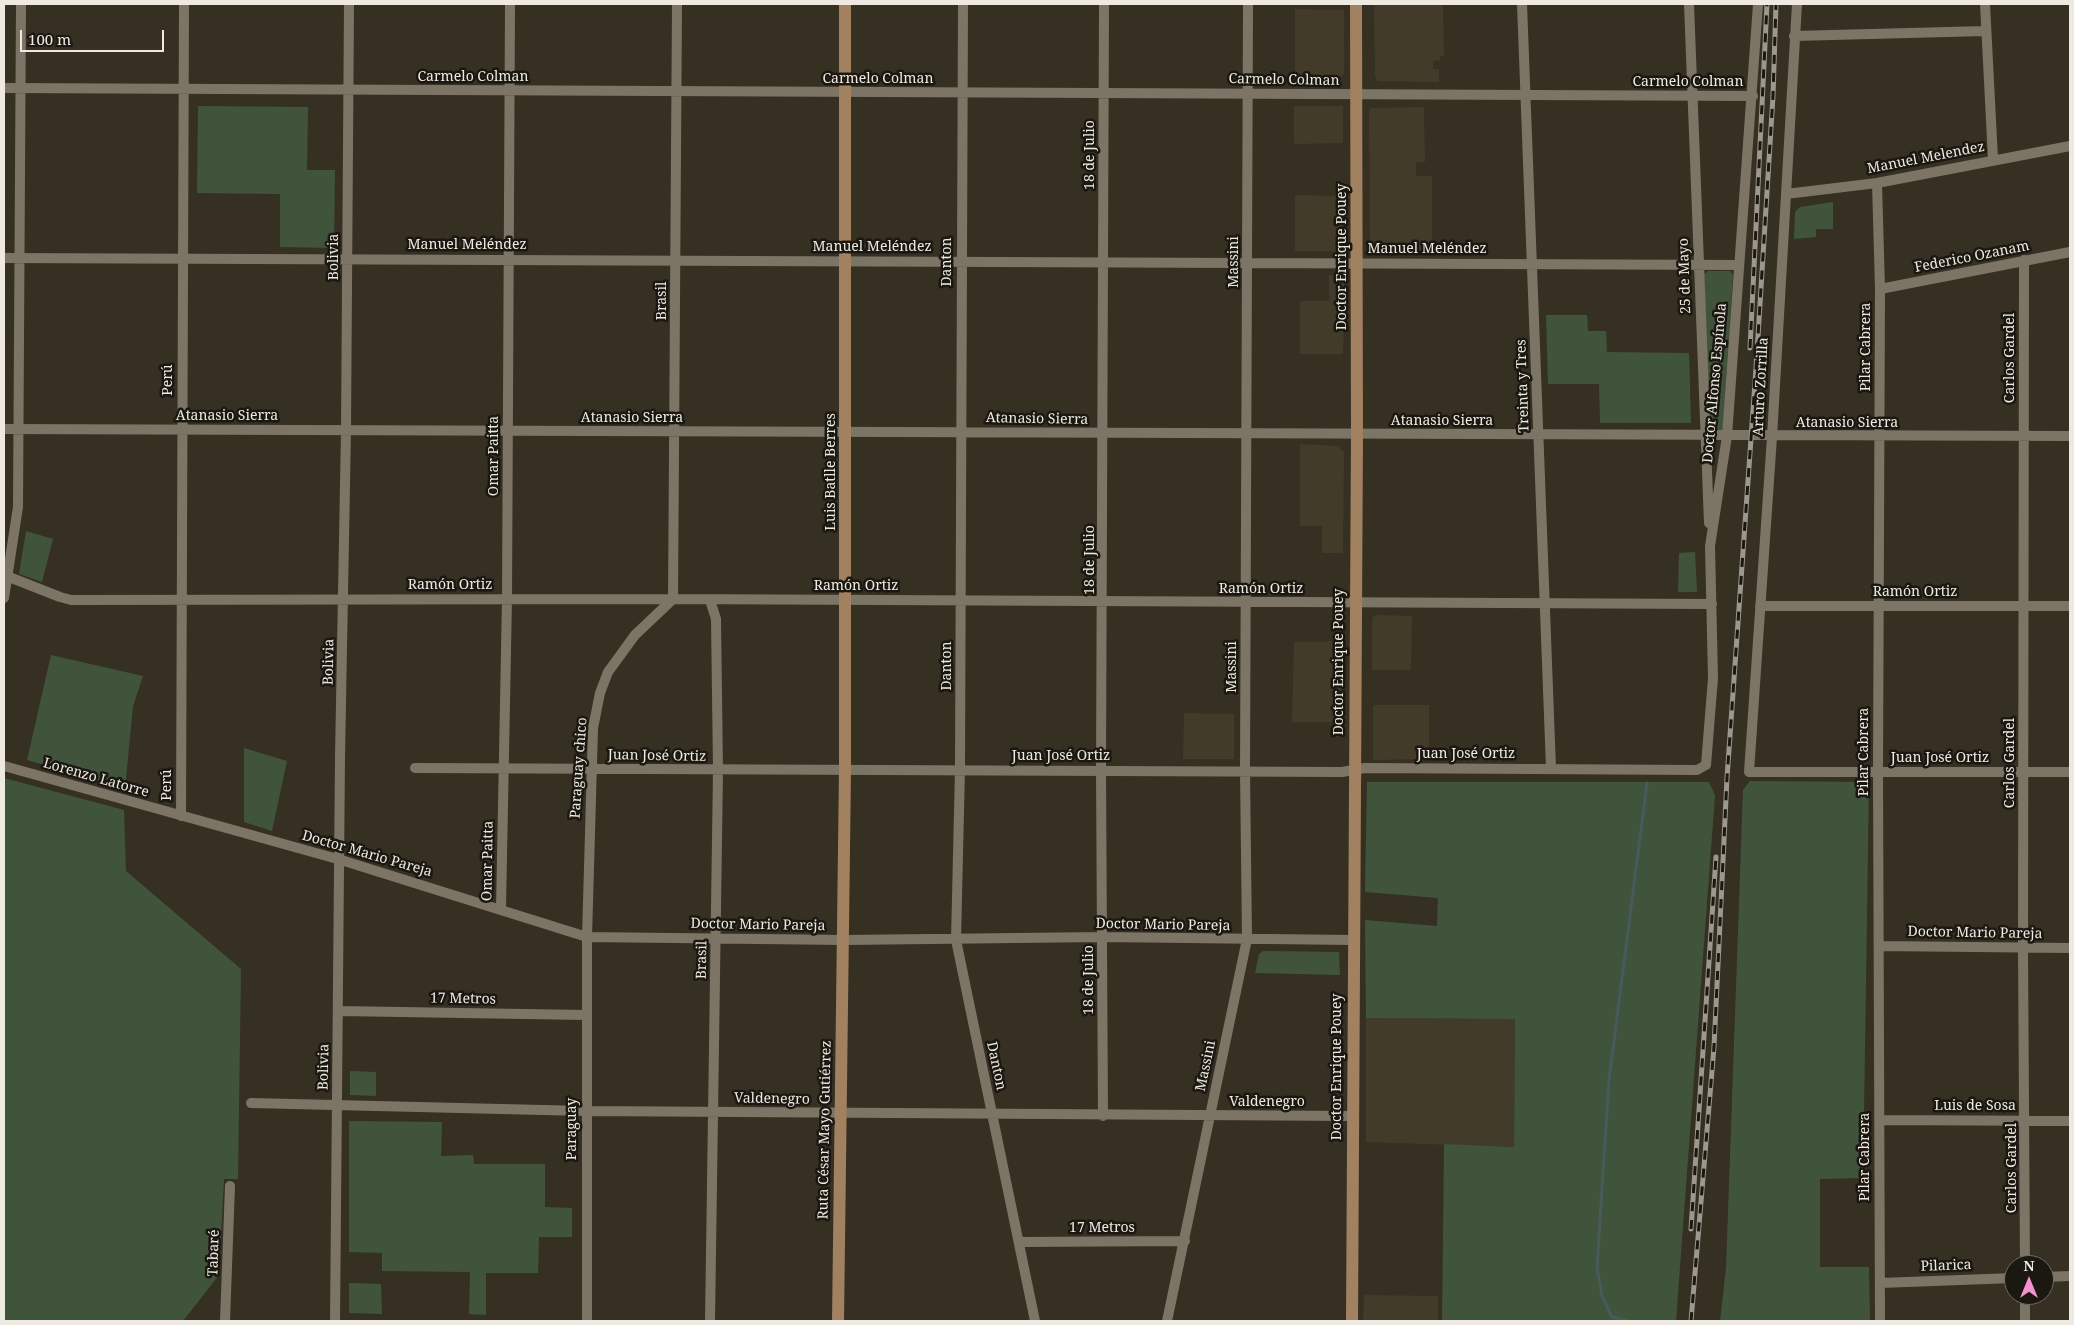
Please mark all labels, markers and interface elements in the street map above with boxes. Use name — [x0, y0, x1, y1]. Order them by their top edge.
scale bar — [22, 20, 166, 52]
text: 100 m — [28, 29, 71, 49]
street label: Carmelo Colman — [417, 69, 529, 85]
street label: Carmelo Colman — [822, 71, 934, 87]
street label: Carmelo Colman — [1228, 71, 1340, 89]
street label: Carmelo Colman — [1632, 74, 1744, 90]
street label: 18 de Julio — [1082, 120, 1098, 190]
street label: Manuel Melendez — [1866, 138, 1986, 178]
street label: Doctor Enrique Pouey — [1334, 184, 1350, 330]
street label: Bolivia — [326, 234, 342, 280]
street label: Massini — [1226, 236, 1242, 288]
street label: Manuel Meléndez — [407, 237, 527, 253]
street label: Danton — [939, 237, 955, 287]
street label: 25 de Mayo — [1675, 238, 1695, 314]
street label: Federico Ozanam — [1913, 238, 2031, 276]
street label: Manuel Meléndez — [812, 239, 932, 255]
street label: Manuel Meléndez — [1367, 241, 1487, 257]
street label: Brasil — [654, 282, 670, 320]
street label: Doctor Alfonso Espínola — [1700, 302, 1730, 464]
street label: Pilar Cabrera — [1858, 303, 1874, 391]
street label: Carlos Gardel — [2002, 313, 2018, 403]
street label: Arturo Zorrilla — [1750, 337, 1772, 437]
street label: Treinta y Tres — [1513, 339, 1533, 433]
street label: Perú — [160, 364, 176, 396]
street label: Atanasio Sierra — [176, 408, 278, 424]
street label: Atanasio Sierra — [581, 410, 683, 426]
street label: Atanasio Sierra — [986, 410, 1088, 428]
street label: Luis Batlle Berres — [823, 413, 839, 531]
street label: Atanasio Sierra — [1391, 413, 1493, 429]
street label: Atanasio Sierra — [1796, 415, 1898, 431]
street label: Omar Paitta — [486, 416, 502, 496]
street label: 18 de Julio — [1082, 525, 1098, 595]
street label: Ramón Ortiz — [408, 577, 492, 593]
street label: Ramón Ortiz — [814, 578, 898, 594]
street label: Ramón Ortiz — [1219, 581, 1303, 597]
street label: Ramón Ortiz — [1873, 584, 1957, 600]
street label: Doctor Enrique Pouey — [1331, 589, 1347, 735]
street label: Bolivia — [320, 639, 338, 685]
street label: Danton — [939, 641, 955, 691]
street label: Massini — [1224, 641, 1240, 693]
street label: Pilar Cabrera — [1856, 708, 1872, 796]
street label: Paraguay chico — [567, 717, 591, 819]
street label: Carlos Gardel — [2002, 718, 2018, 808]
street label: Juan José Ortiz — [1417, 746, 1515, 762]
street label: Juan José Ortiz — [608, 747, 706, 765]
street label: Juan José Ortiz — [1012, 748, 1110, 764]
street label: Juan José Ortiz — [1891, 750, 1989, 766]
street label: Lorenzo Latorre — [41, 755, 151, 801]
street label: Perú — [159, 769, 175, 801]
street label: Omar Paitta — [479, 821, 497, 901]
street label: Doctor Mario Pareja — [300, 827, 434, 881]
street label: Doctor Mario Pareja — [691, 915, 825, 935]
street label: Doctor Mario Pareja — [1096, 915, 1230, 935]
street label: Doctor Mario Pareja — [1908, 923, 2042, 943]
street label: Brasil — [693, 941, 711, 979]
street label: 18 de Julio — [1081, 945, 1097, 1015]
street label: 17 Metros — [430, 990, 496, 1008]
street label: Doctor Enrique Pouey — [1329, 994, 1345, 1140]
street label: Massini — [1192, 1039, 1220, 1093]
street label: Ruta César Mayo Gutiérrez — [815, 1040, 835, 1220]
street label: Danton — [983, 1040, 1009, 1092]
street label: Bolivia — [315, 1044, 333, 1090]
street label: Valdenegro — [734, 1090, 810, 1108]
street label: Valdenegro — [1229, 1094, 1305, 1110]
street label: Paraguay — [564, 1098, 580, 1160]
street label: Luis de Sosa — [1934, 1098, 2016, 1114]
street label: Pilar Cabrera — [1857, 1113, 1873, 1201]
street label: Carlos Gardel — [2004, 1123, 2020, 1213]
street label: 17 Metros — [1069, 1220, 1135, 1236]
street label: Tabaré — [205, 1229, 223, 1277]
north arrow — [2004, 1255, 2054, 1305]
text: N — [2023, 1256, 2035, 1275]
street label: Pilarica — [1920, 1257, 1972, 1275]

